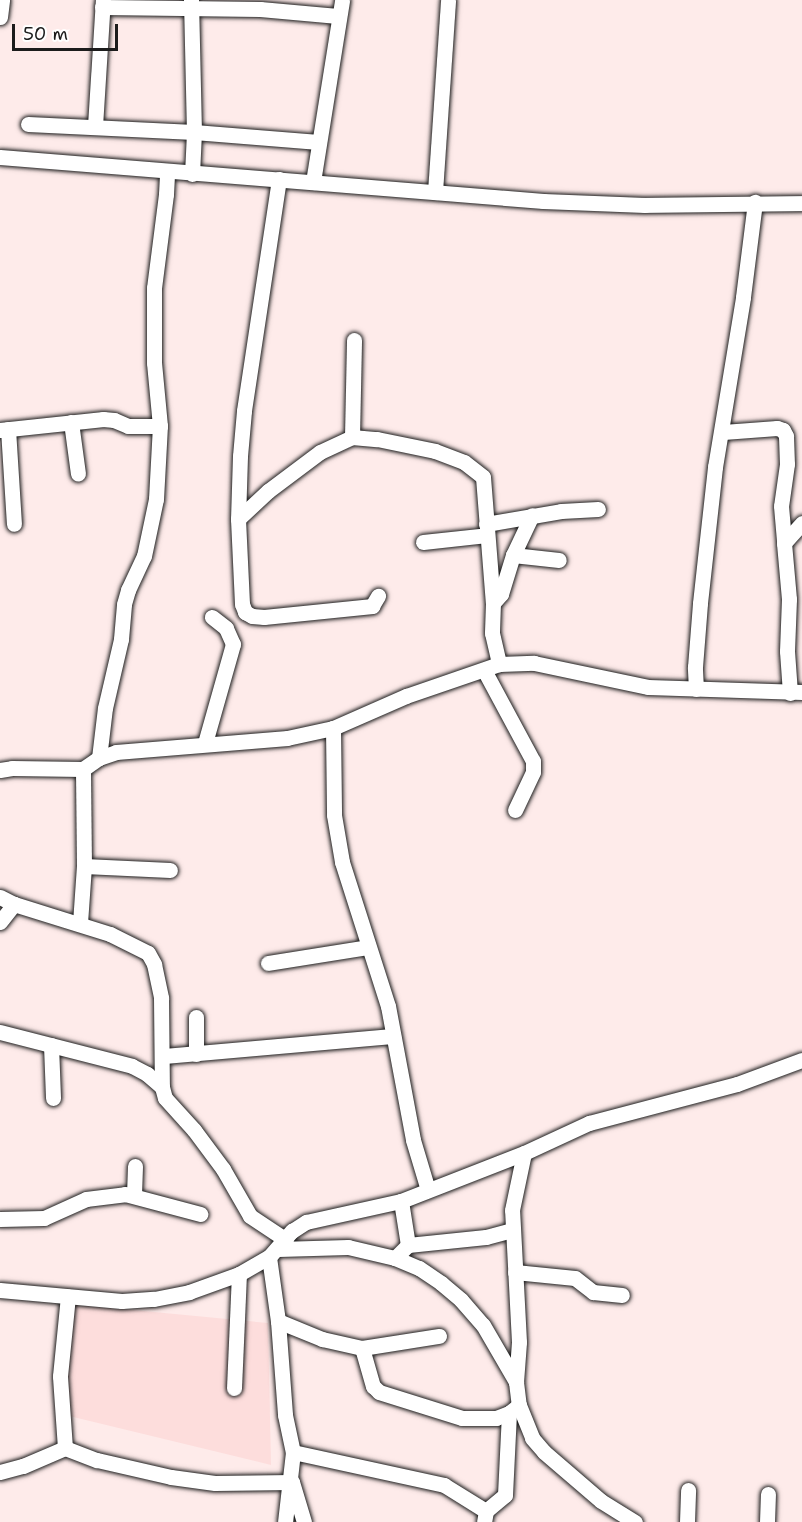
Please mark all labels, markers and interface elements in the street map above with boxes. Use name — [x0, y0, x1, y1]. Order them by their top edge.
scale bar — [15, 12, 122, 50]
text: 50 m — [23, 22, 68, 46]

